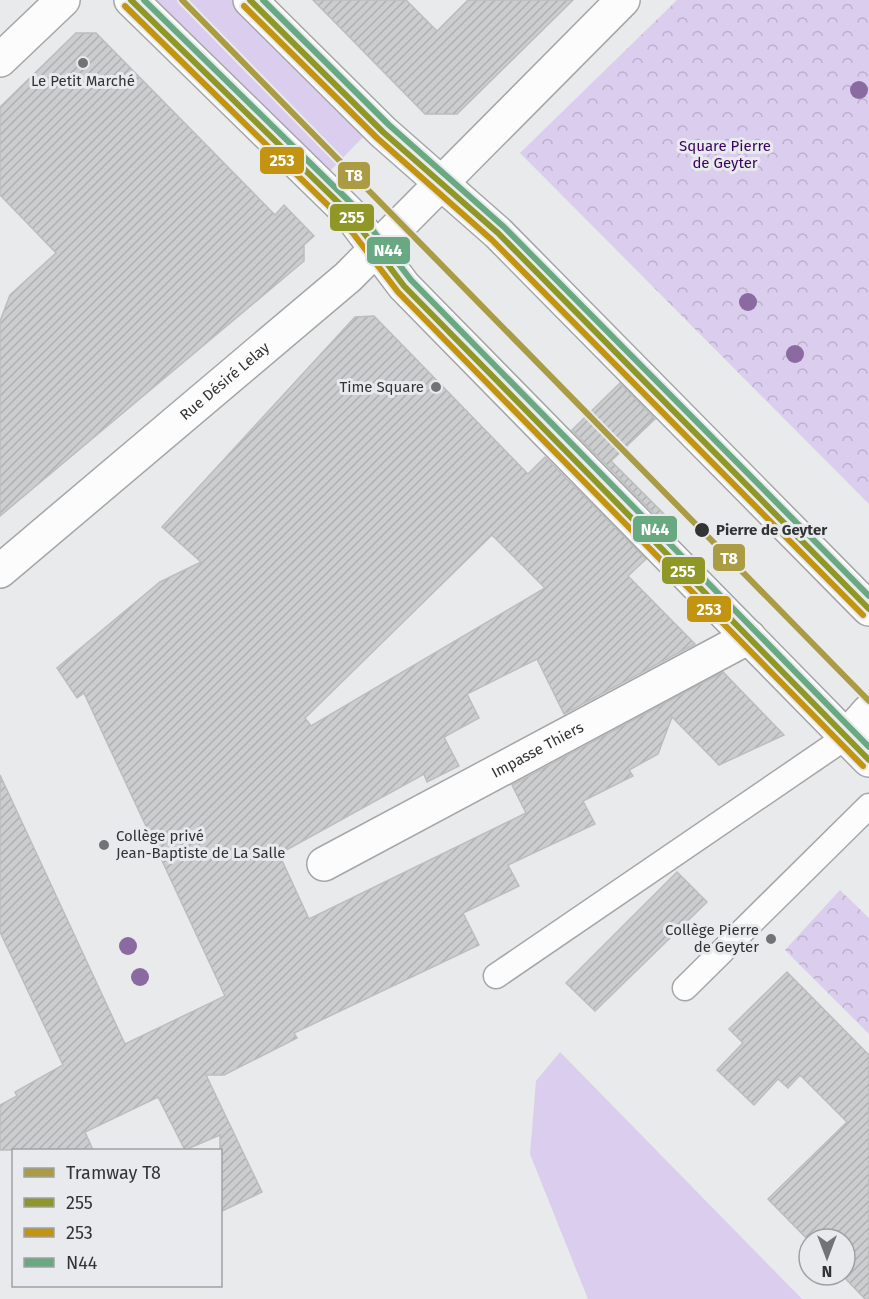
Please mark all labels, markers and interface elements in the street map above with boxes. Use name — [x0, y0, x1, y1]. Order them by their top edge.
marker: Le Petit Marché — [76, 56, 90, 70]
place label: Le Petit Marché — [31, 72, 135, 90]
park label: Square Pierre de Geyter — [679, 137, 771, 172]
line badge: 253 — [259, 146, 305, 175]
text: 253 — [269, 151, 295, 170]
line badge: T8 — [337, 161, 371, 190]
text: T8 — [345, 166, 363, 185]
line badge: 255 — [329, 203, 375, 232]
text: 255 — [339, 208, 365, 227]
line badge: N44 — [366, 236, 411, 265]
text: N44 — [374, 241, 402, 260]
street label: Rue Désiré Lelay — [176, 338, 273, 424]
place label: Time Square — [339, 378, 424, 396]
marker: Time Square — [429, 380, 443, 394]
line badge: N44 — [632, 515, 678, 543]
text: N44 — [641, 520, 669, 539]
marker: Pierre de Geyter — [693, 521, 711, 539]
place label: Pierre de Geyter — [716, 521, 828, 539]
line badge: T8 — [712, 543, 746, 572]
text: T8 — [720, 549, 738, 568]
line badge: 255 — [661, 556, 706, 585]
text: 255 — [670, 562, 696, 581]
line badge: 253 — [686, 595, 732, 623]
text: 253 — [696, 600, 722, 619]
street label: Impasse Thiers — [488, 718, 587, 782]
place label: Collège privé Jean-Baptiste de La Salle — [116, 827, 285, 862]
marker: Collège privé Jean-Baptiste de La Salle — [97, 838, 111, 852]
place label: Collège Pierre de Geyter — [665, 921, 759, 956]
marker: Collège Pierre de Geyter — [764, 932, 778, 946]
legend — [12, 1149, 222, 1287]
text: Tramway T8 — [66, 1162, 161, 1184]
text: 255 — [66, 1192, 93, 1214]
text: 253 — [66, 1222, 93, 1244]
north arrow — [797, 1227, 857, 1287]
text: N44 — [66, 1252, 98, 1274]
text: N — [822, 1262, 832, 1281]

